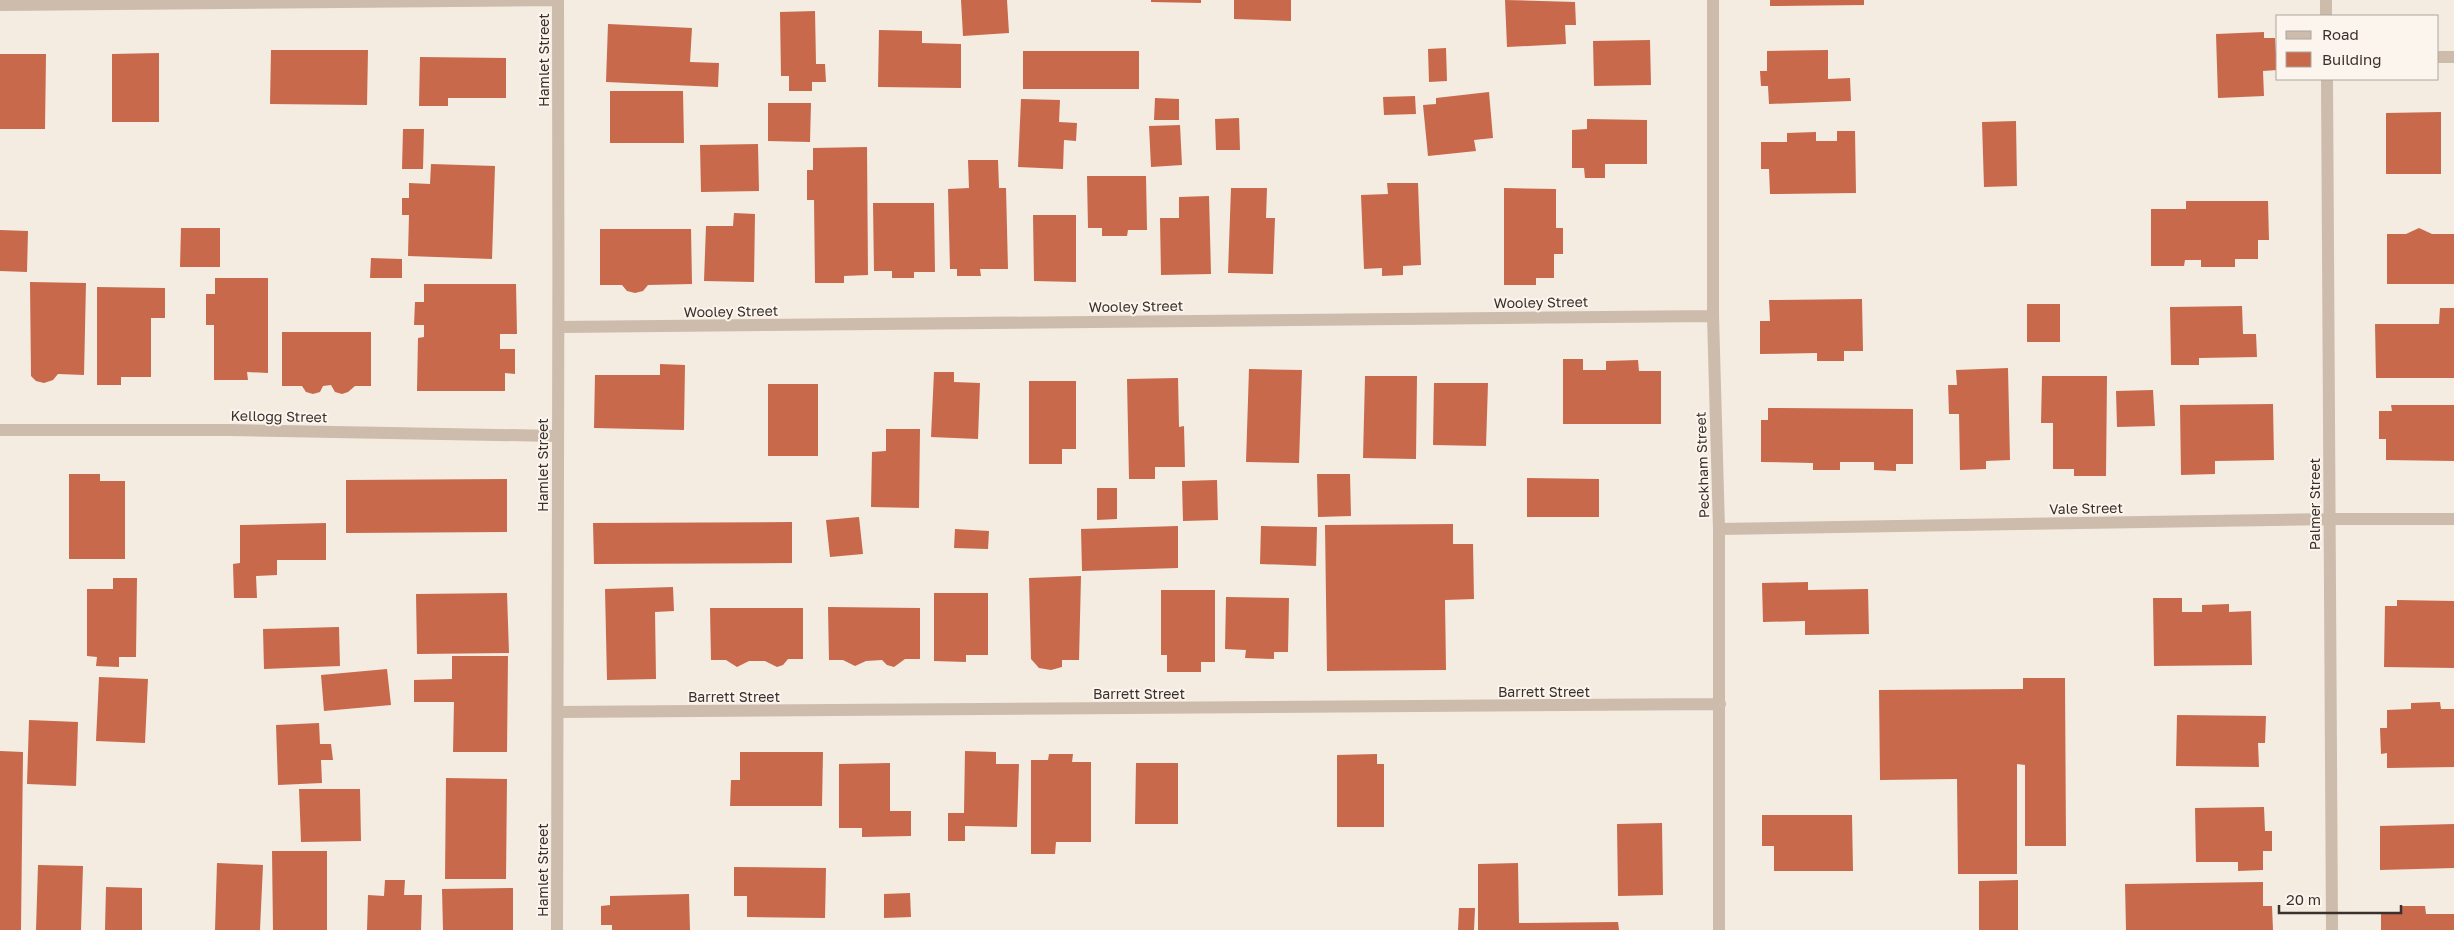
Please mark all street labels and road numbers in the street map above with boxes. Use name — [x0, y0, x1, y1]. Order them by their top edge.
street label: Hamlet Street — [535, 13, 552, 107]
street label: Wooley Street — [1494, 293, 1588, 311]
street label: Wooley Street — [1089, 297, 1183, 315]
street label: Wooley Street — [684, 302, 778, 320]
street label: Kellogg Street — [230, 407, 328, 425]
street label: Peckham Street — [1692, 411, 1712, 519]
street label: Hamlet Street — [534, 418, 551, 512]
street label: Palmer Street — [2306, 458, 2323, 550]
street label: Vale Street — [2049, 499, 2123, 517]
street label: Barrett Street — [1498, 683, 1590, 700]
street label: Barrett Street — [1093, 685, 1185, 702]
street label: Barrett Street — [688, 688, 780, 705]
street label: Hamlet Street — [534, 823, 551, 917]

